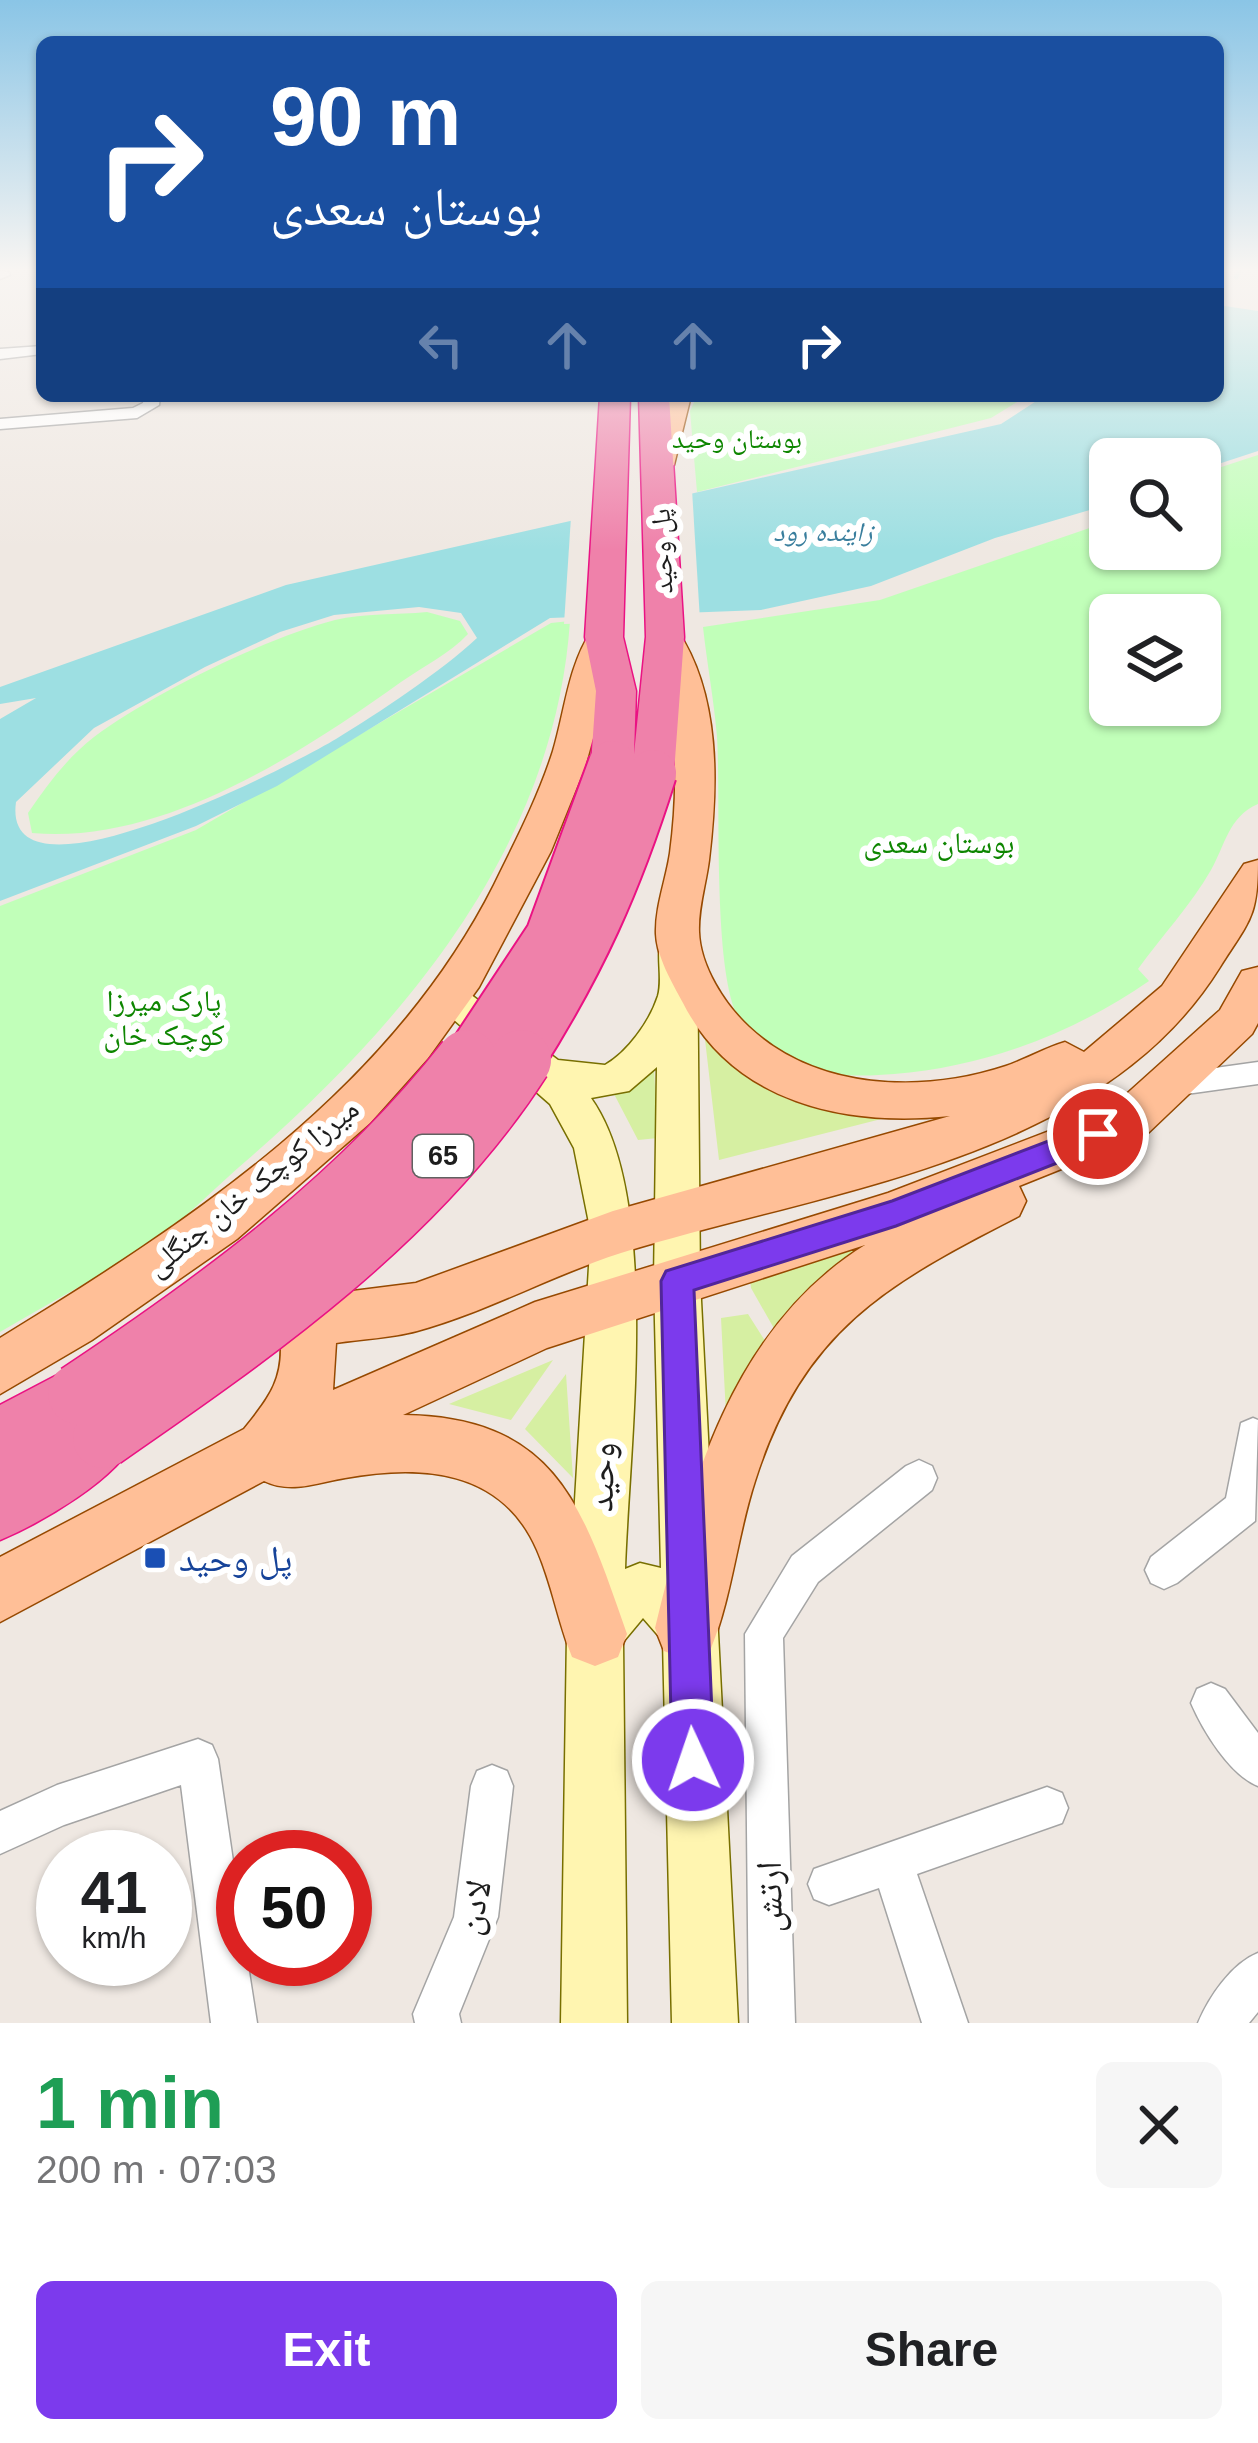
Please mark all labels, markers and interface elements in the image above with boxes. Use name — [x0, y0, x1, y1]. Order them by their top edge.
text: 90 m — [270, 69, 461, 163]
icon: right — [72, 84, 228, 240]
text: بوستان سعدی — [270, 176, 542, 236]
icon: left — [408, 312, 474, 378]
icon: ahead — [534, 312, 600, 378]
icon: ahead — [660, 312, 726, 378]
icon: right — [786, 312, 852, 378]
park label: بوستان وحید — [672, 424, 802, 455]
map controls — [1089, 438, 1221, 726]
button: search — [1089, 438, 1221, 570]
street label: پل وحید — [646, 508, 680, 594]
water label: زاینده رود — [773, 517, 876, 547]
button: layers — [1089, 594, 1221, 726]
park label: بوستان سعدی — [863, 826, 1015, 861]
park label: پارک میرزا کوچک خان — [103, 984, 225, 1053]
pin — [1047, 1083, 1149, 1185]
street label: میرزا کوچک خان جنگلی — [139, 1091, 366, 1284]
icon: arrive — [1065, 1101, 1131, 1167]
road number: 65 — [413, 1135, 473, 1177]
street label: وحید — [579, 1441, 623, 1513]
place label: پل وحید — [179, 1538, 292, 1580]
marker: پل وحید — [142, 1545, 168, 1571]
position arrow — [630, 1697, 756, 1823]
speed limit sign: 50 — [216, 1830, 372, 1986]
text: 41 — [81, 1859, 147, 1926]
street label: ارتش — [748, 1861, 791, 1933]
street label: لادن — [447, 1876, 500, 1938]
text: km/h — [81, 1921, 147, 1954]
button: close — [1096, 2062, 1222, 2188]
text: 1 min — [36, 2063, 224, 2143]
text: 200 m · 07:03 — [36, 2148, 277, 2191]
button: Exit — [36, 2281, 617, 2419]
button: Share — [641, 2281, 1222, 2419]

